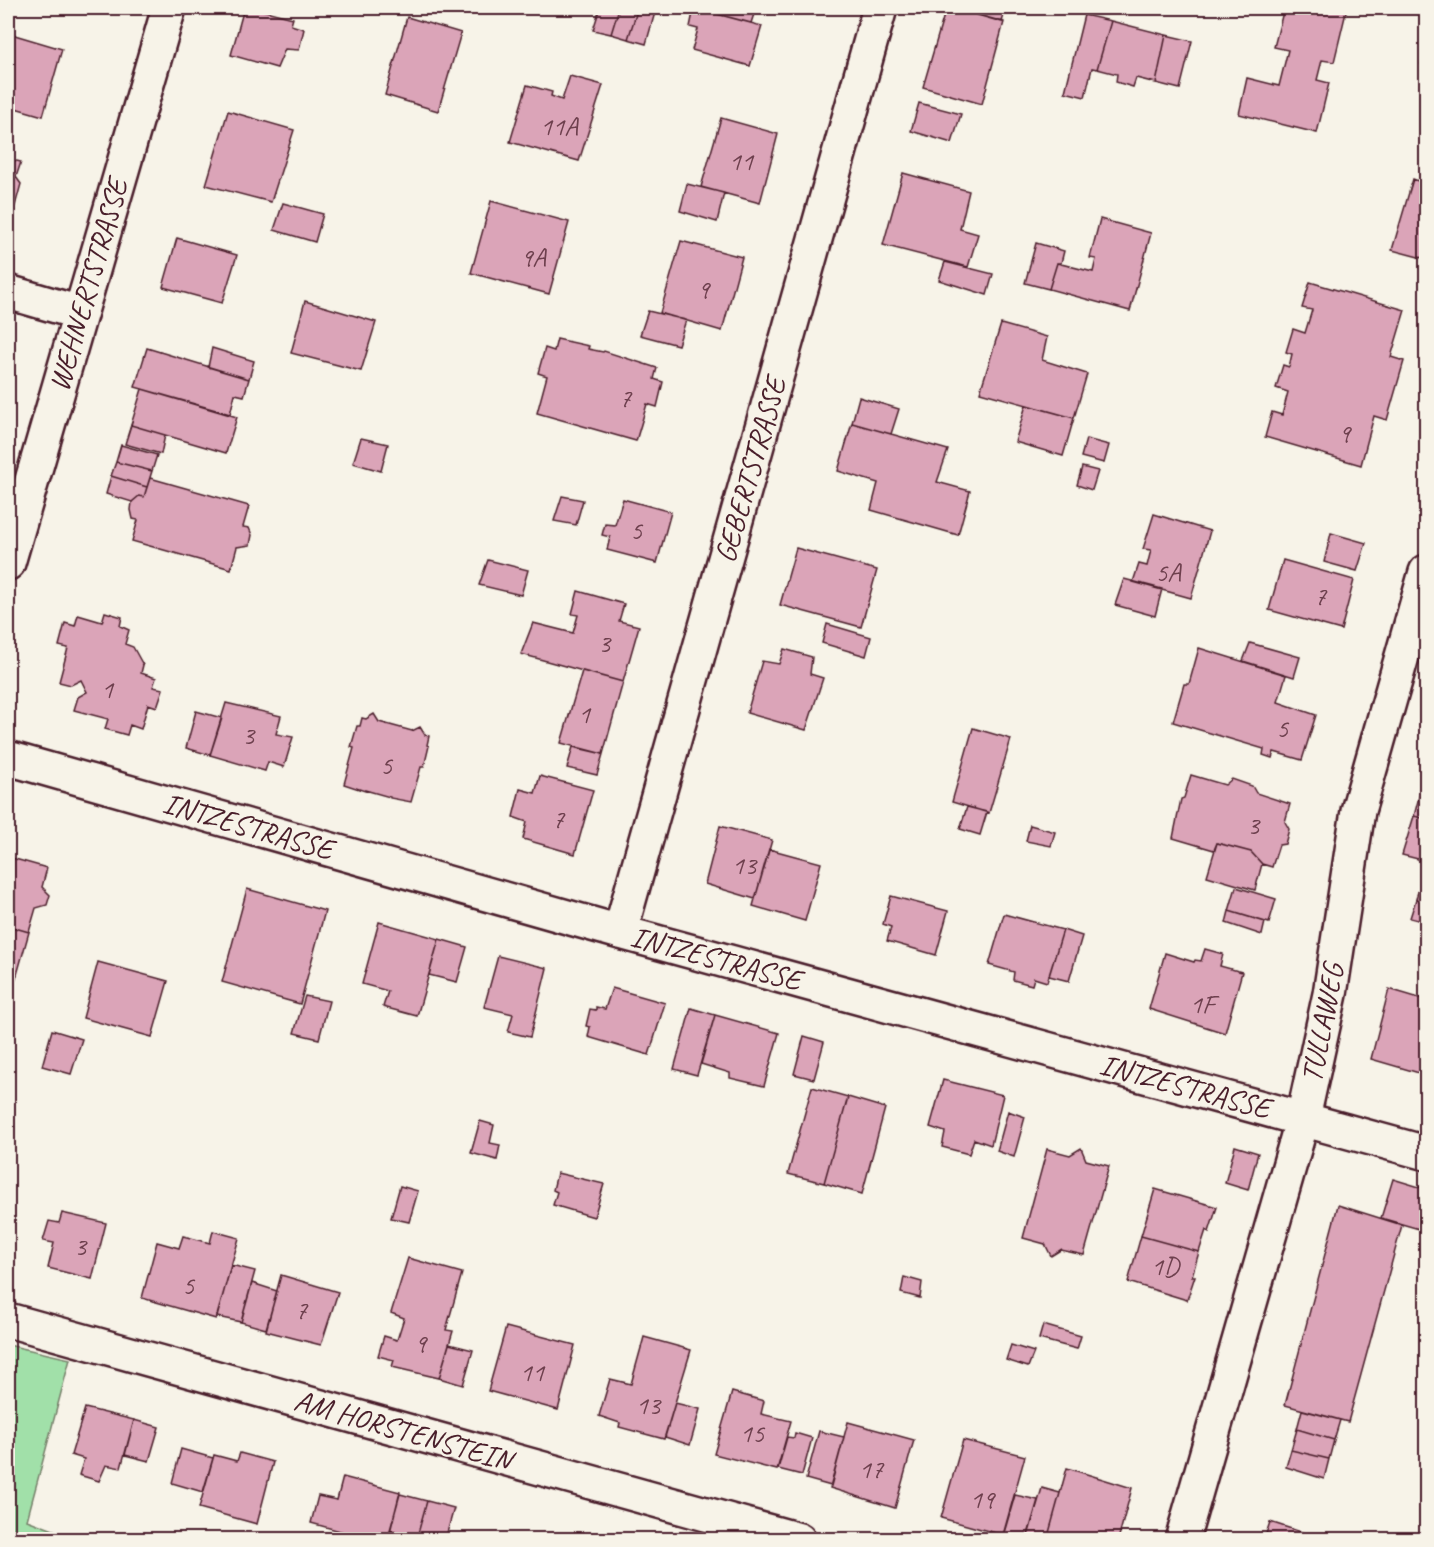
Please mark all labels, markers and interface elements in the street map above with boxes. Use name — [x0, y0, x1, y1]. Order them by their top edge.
house number: 11A — [540, 109, 579, 143]
house number: 11 — [729, 144, 755, 178]
street label: WEHNERTSTRASSE — [40, 171, 138, 395]
house number: 9A — [520, 240, 547, 274]
house number: 9 — [697, 272, 711, 306]
street label: GEBERTSTRASSE — [705, 369, 796, 567]
house number: 7 — [619, 381, 633, 415]
house number: 9 — [1338, 416, 1352, 450]
house number: 5 — [630, 513, 644, 547]
house number: 5A — [1155, 555, 1182, 589]
house number: 7 — [1314, 579, 1328, 613]
house number: 3 — [598, 626, 612, 660]
house number: 1 — [101, 672, 115, 706]
house number: 1 — [578, 697, 592, 731]
house number: 5 — [1276, 711, 1290, 745]
house number: 3 — [242, 718, 256, 752]
house number: 5 — [380, 748, 394, 782]
street label: INTZESTRASSE — [159, 784, 341, 870]
house number: 7 — [552, 802, 566, 836]
house number: 3 — [1247, 808, 1261, 842]
house number: 13 — [732, 848, 758, 882]
street label: INTZESTRASSE — [627, 917, 809, 1000]
street label: TULLAWEG — [1292, 958, 1353, 1085]
house number: 1F — [1190, 987, 1220, 1021]
street label: INTZESTRASSE — [1096, 1045, 1278, 1128]
house number: 3 — [74, 1229, 88, 1263]
house number: 1D — [1151, 1249, 1181, 1283]
house number: 5 — [182, 1268, 196, 1302]
house number: 7 — [295, 1293, 309, 1327]
house number: 9 — [414, 1326, 428, 1360]
house number: 11 — [520, 1355, 546, 1389]
street label: AM HORSTENSTEIN — [290, 1381, 520, 1480]
house number: 13 — [636, 1388, 662, 1422]
house number: 15 — [740, 1416, 766, 1450]
house number: 17 — [859, 1452, 885, 1486]
house number: 19 — [970, 1482, 996, 1516]

